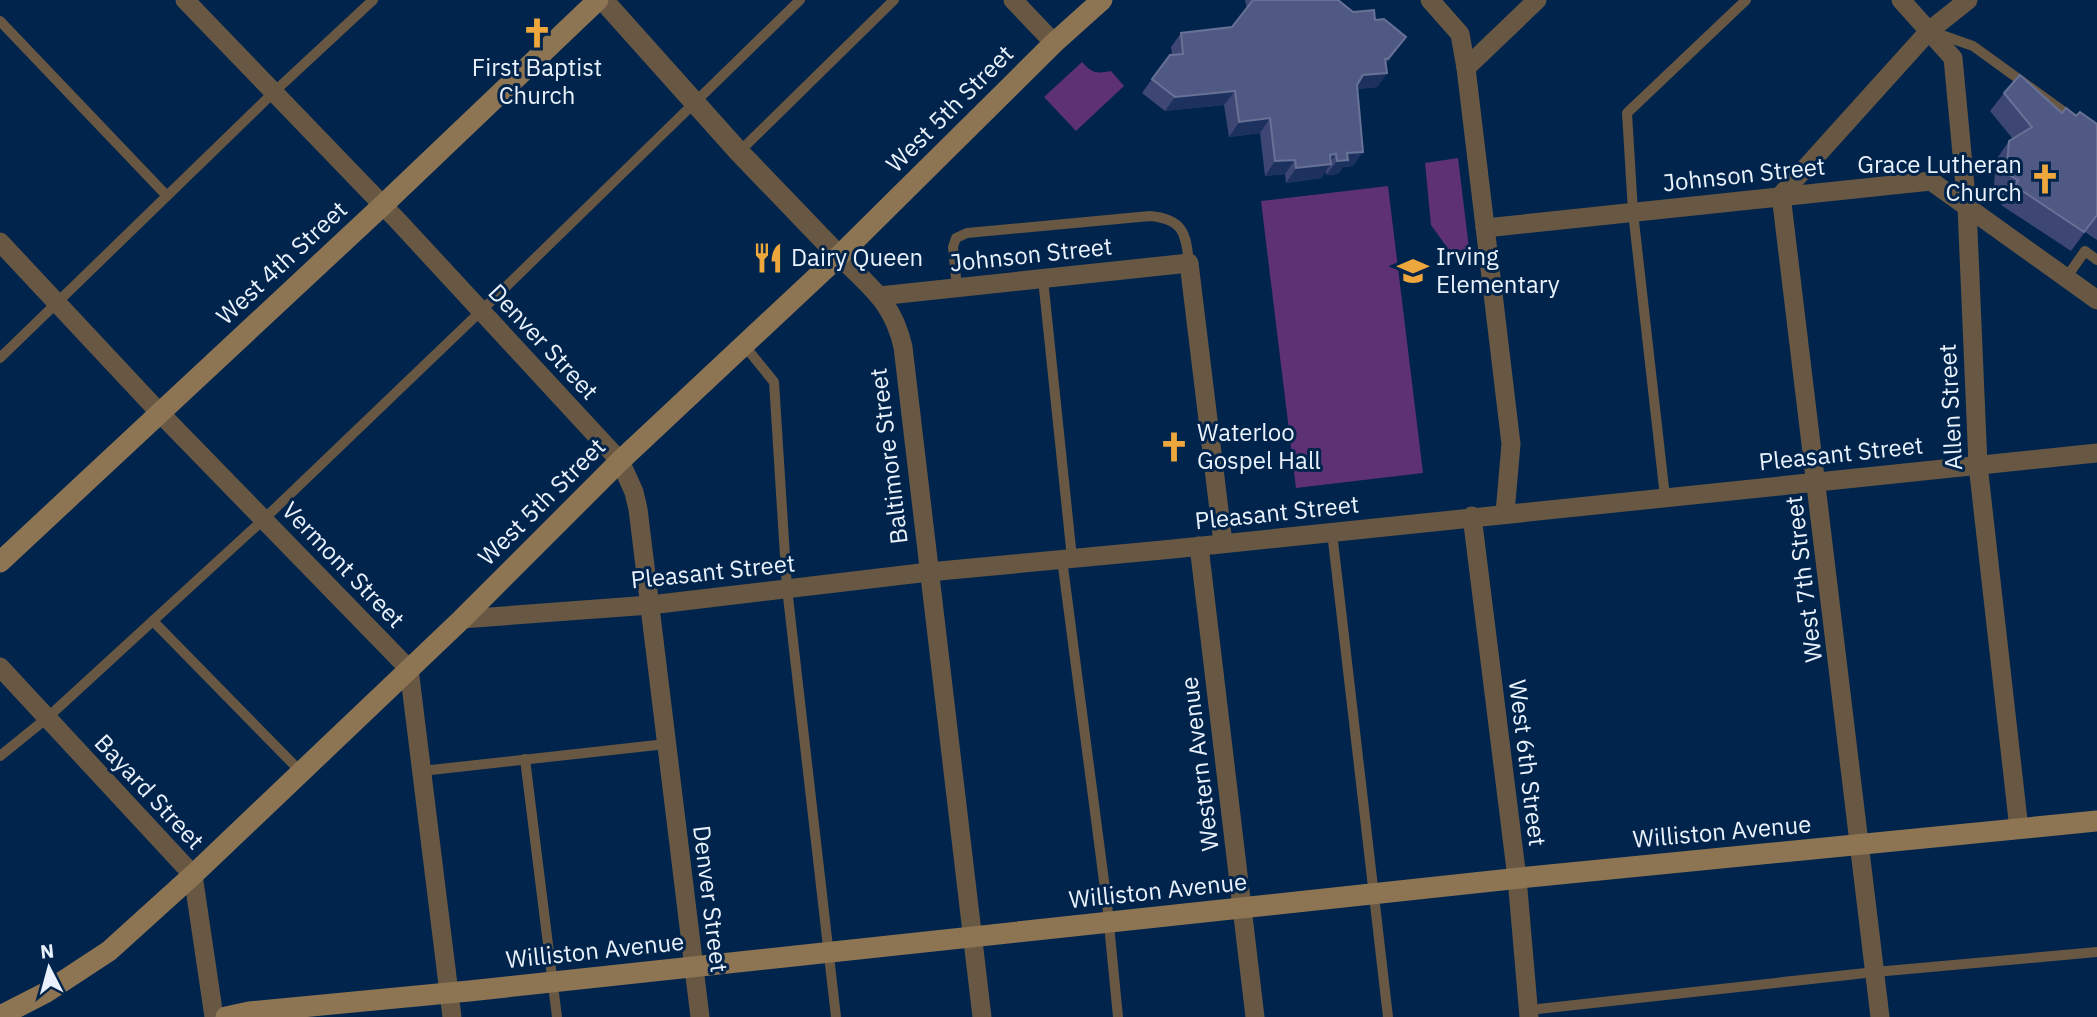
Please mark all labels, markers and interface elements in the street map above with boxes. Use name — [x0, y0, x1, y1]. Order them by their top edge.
church icon: First Baptist Church — [520, 16, 554, 50]
street label: West 5th Street — [879, 38, 1020, 179]
place label: First Baptist Church — [472, 51, 602, 111]
place label: Grace Lutheran Church — [1857, 148, 2022, 208]
street label: Johnson Street — [1661, 150, 1827, 198]
church icon: Grace Lutheran Church — [2028, 162, 2062, 196]
street label: West 4th Street — [209, 193, 354, 331]
street label: Johnson Street — [948, 230, 1114, 278]
place label: Irving Elementary — [1436, 240, 1560, 300]
restaurant icon: Dairy Queen — [751, 241, 785, 275]
place label: Dairy Queen — [791, 241, 923, 273]
school or university icon: Irving Elementary — [1396, 254, 1430, 288]
street label: Denver Street — [482, 276, 606, 406]
street label: Allen Street — [1931, 343, 1969, 471]
street label: Baltimore Street — [861, 366, 915, 546]
place label: Waterloo Gospel Hall — [1197, 416, 1321, 476]
street label: Pleasant Street — [1757, 428, 1925, 478]
church icon: Waterloo Gospel Hall — [1157, 430, 1191, 464]
street label: West 5th Street — [471, 431, 612, 572]
street label: Pleasant Street — [1193, 487, 1361, 537]
street label: Vermont Street — [275, 494, 412, 634]
street label: West 7th Street — [1777, 494, 1829, 664]
street label: Pleasant Street — [629, 546, 797, 596]
street label: Western Avenue — [1172, 675, 1226, 853]
street label: West 6th Street — [1502, 678, 1554, 848]
street label: Bayard Street — [88, 727, 212, 856]
street label: Williston Avenue — [1631, 807, 1812, 855]
street label: Denver Street — [686, 824, 736, 974]
street label: Williston Avenue — [1067, 865, 1249, 915]
street label: Williston Avenue — [504, 925, 686, 975]
north arrow — [14, 933, 84, 1003]
text: N — [39, 938, 55, 964]

